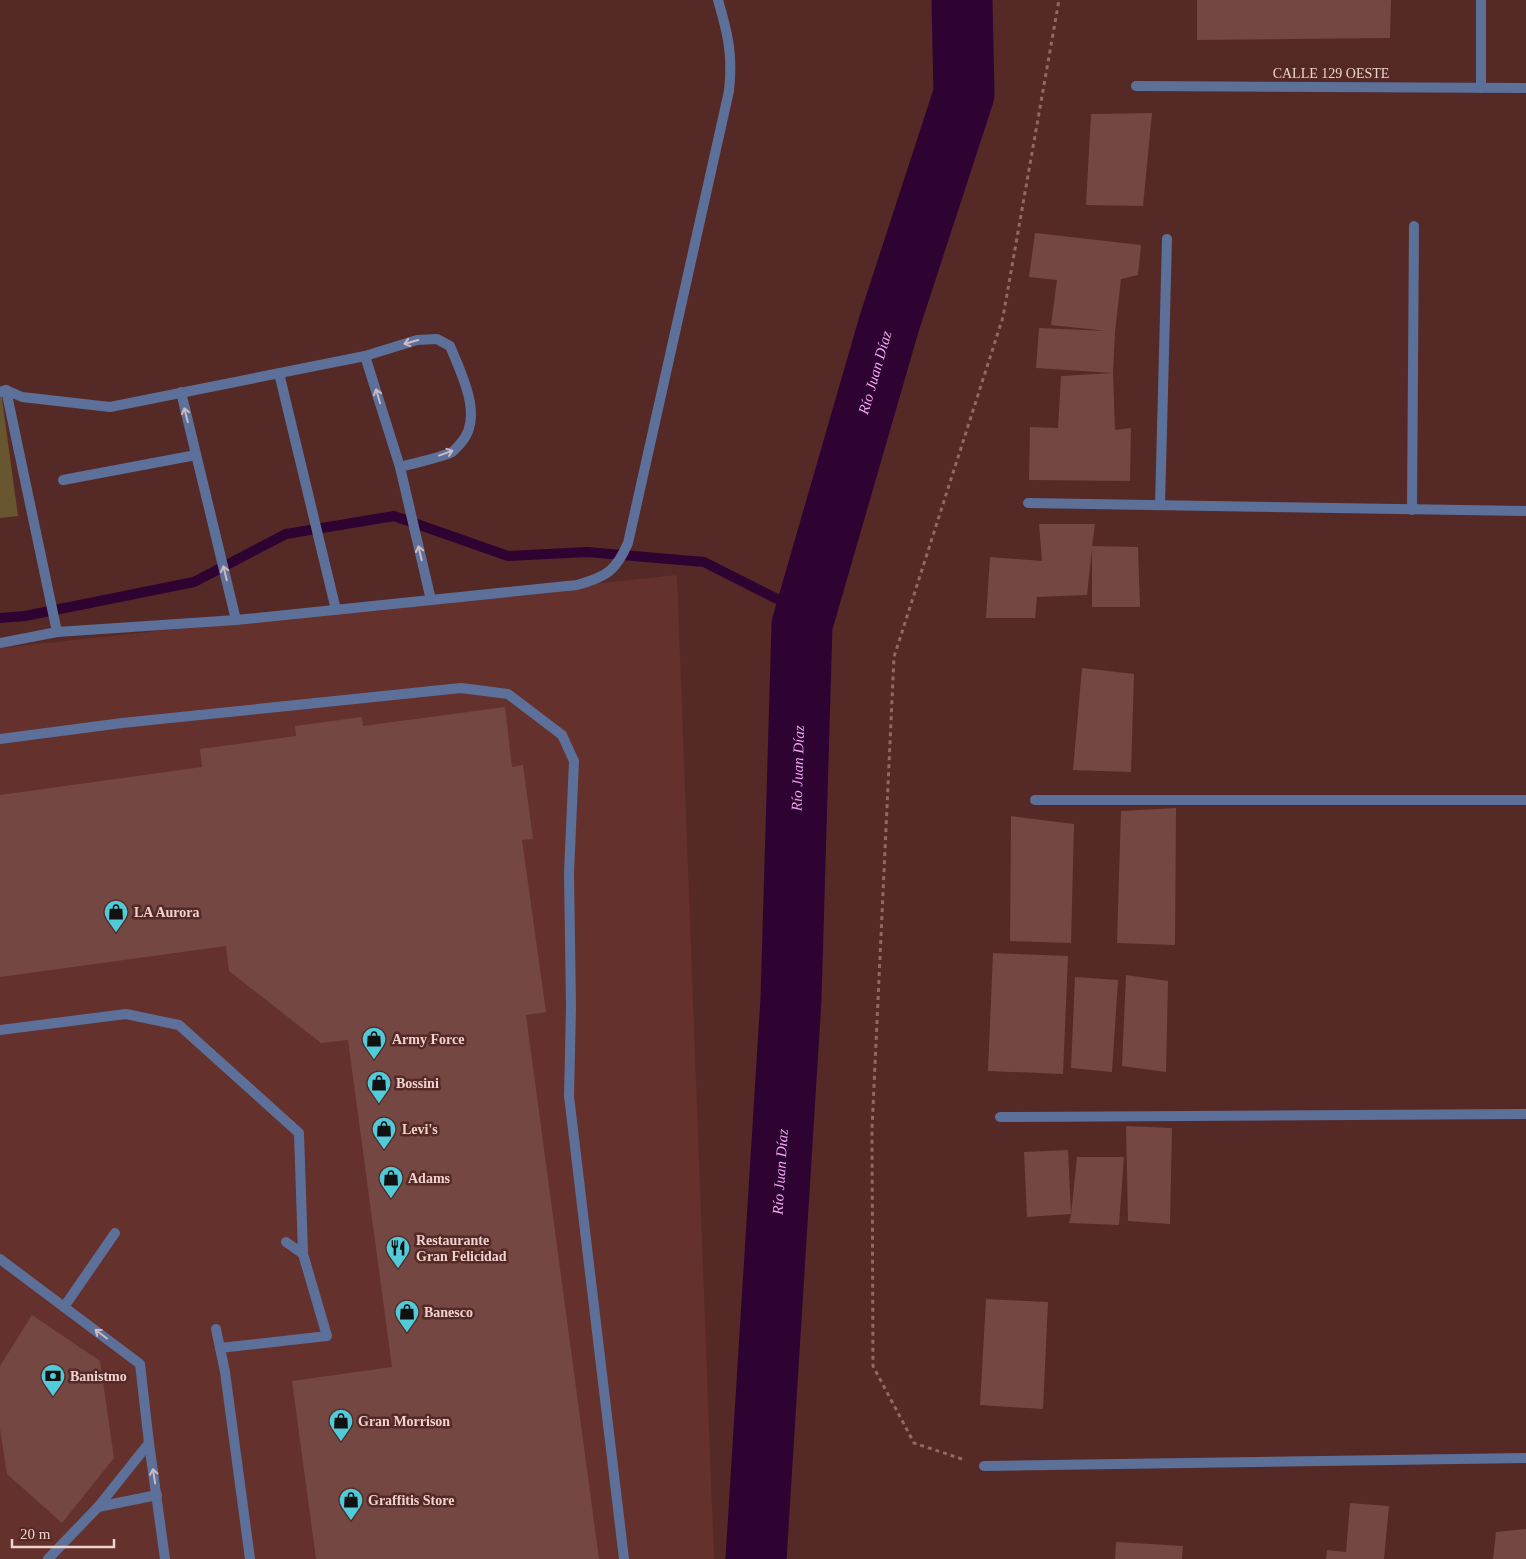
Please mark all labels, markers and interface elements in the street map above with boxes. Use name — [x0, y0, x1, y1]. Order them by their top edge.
street label: CALLE 129 OESTE — [1273, 66, 1389, 81]
water label: Río Juan Díaz — [855, 329, 895, 417]
one-way arrow — [403, 338, 419, 348]
one-way arrow — [372, 388, 382, 404]
one-way arrow — [181, 407, 190, 423]
one-way arrow — [438, 448, 453, 457]
one-way arrow — [415, 545, 424, 561]
one-way arrow — [220, 565, 229, 581]
water label: Río Juan Díaz — [789, 725, 807, 812]
shop icon: LA Aurora — [103, 899, 129, 933]
place label: LA Aurora — [134, 905, 199, 920]
shop icon: Army Force — [361, 1026, 387, 1060]
place label: Army Force — [392, 1032, 464, 1047]
shop icon: Bossini — [366, 1070, 392, 1104]
place label: Bossini — [396, 1076, 439, 1091]
shop icon: Levi's — [371, 1116, 397, 1150]
place label: Levi's — [402, 1122, 438, 1137]
water label: Río Juan Díaz — [769, 1128, 791, 1216]
shop icon: Adams — [378, 1165, 404, 1199]
place label: Adams — [408, 1171, 451, 1186]
place label: Restaurante Gran Felicidad — [416, 1233, 507, 1264]
restaurant icon: Restaurante Gran Felicidad — [385, 1235, 411, 1269]
shop icon: Banesco — [394, 1299, 420, 1333]
place label: Banesco — [424, 1305, 473, 1320]
one-way arrow — [94, 1329, 108, 1339]
bank icon: Banistmo — [40, 1363, 66, 1397]
place label: Banistmo — [70, 1369, 127, 1384]
shop icon: Gran Morrison — [328, 1408, 354, 1442]
place label: Gran Morrison — [358, 1414, 450, 1429]
one-way arrow — [149, 1468, 159, 1484]
shop icon: Graffitis Store — [338, 1487, 364, 1521]
place label: Graffitis Store — [368, 1493, 454, 1508]
scale bar — [12, 1516, 115, 1548]
text: 20 m — [20, 1526, 51, 1542]

